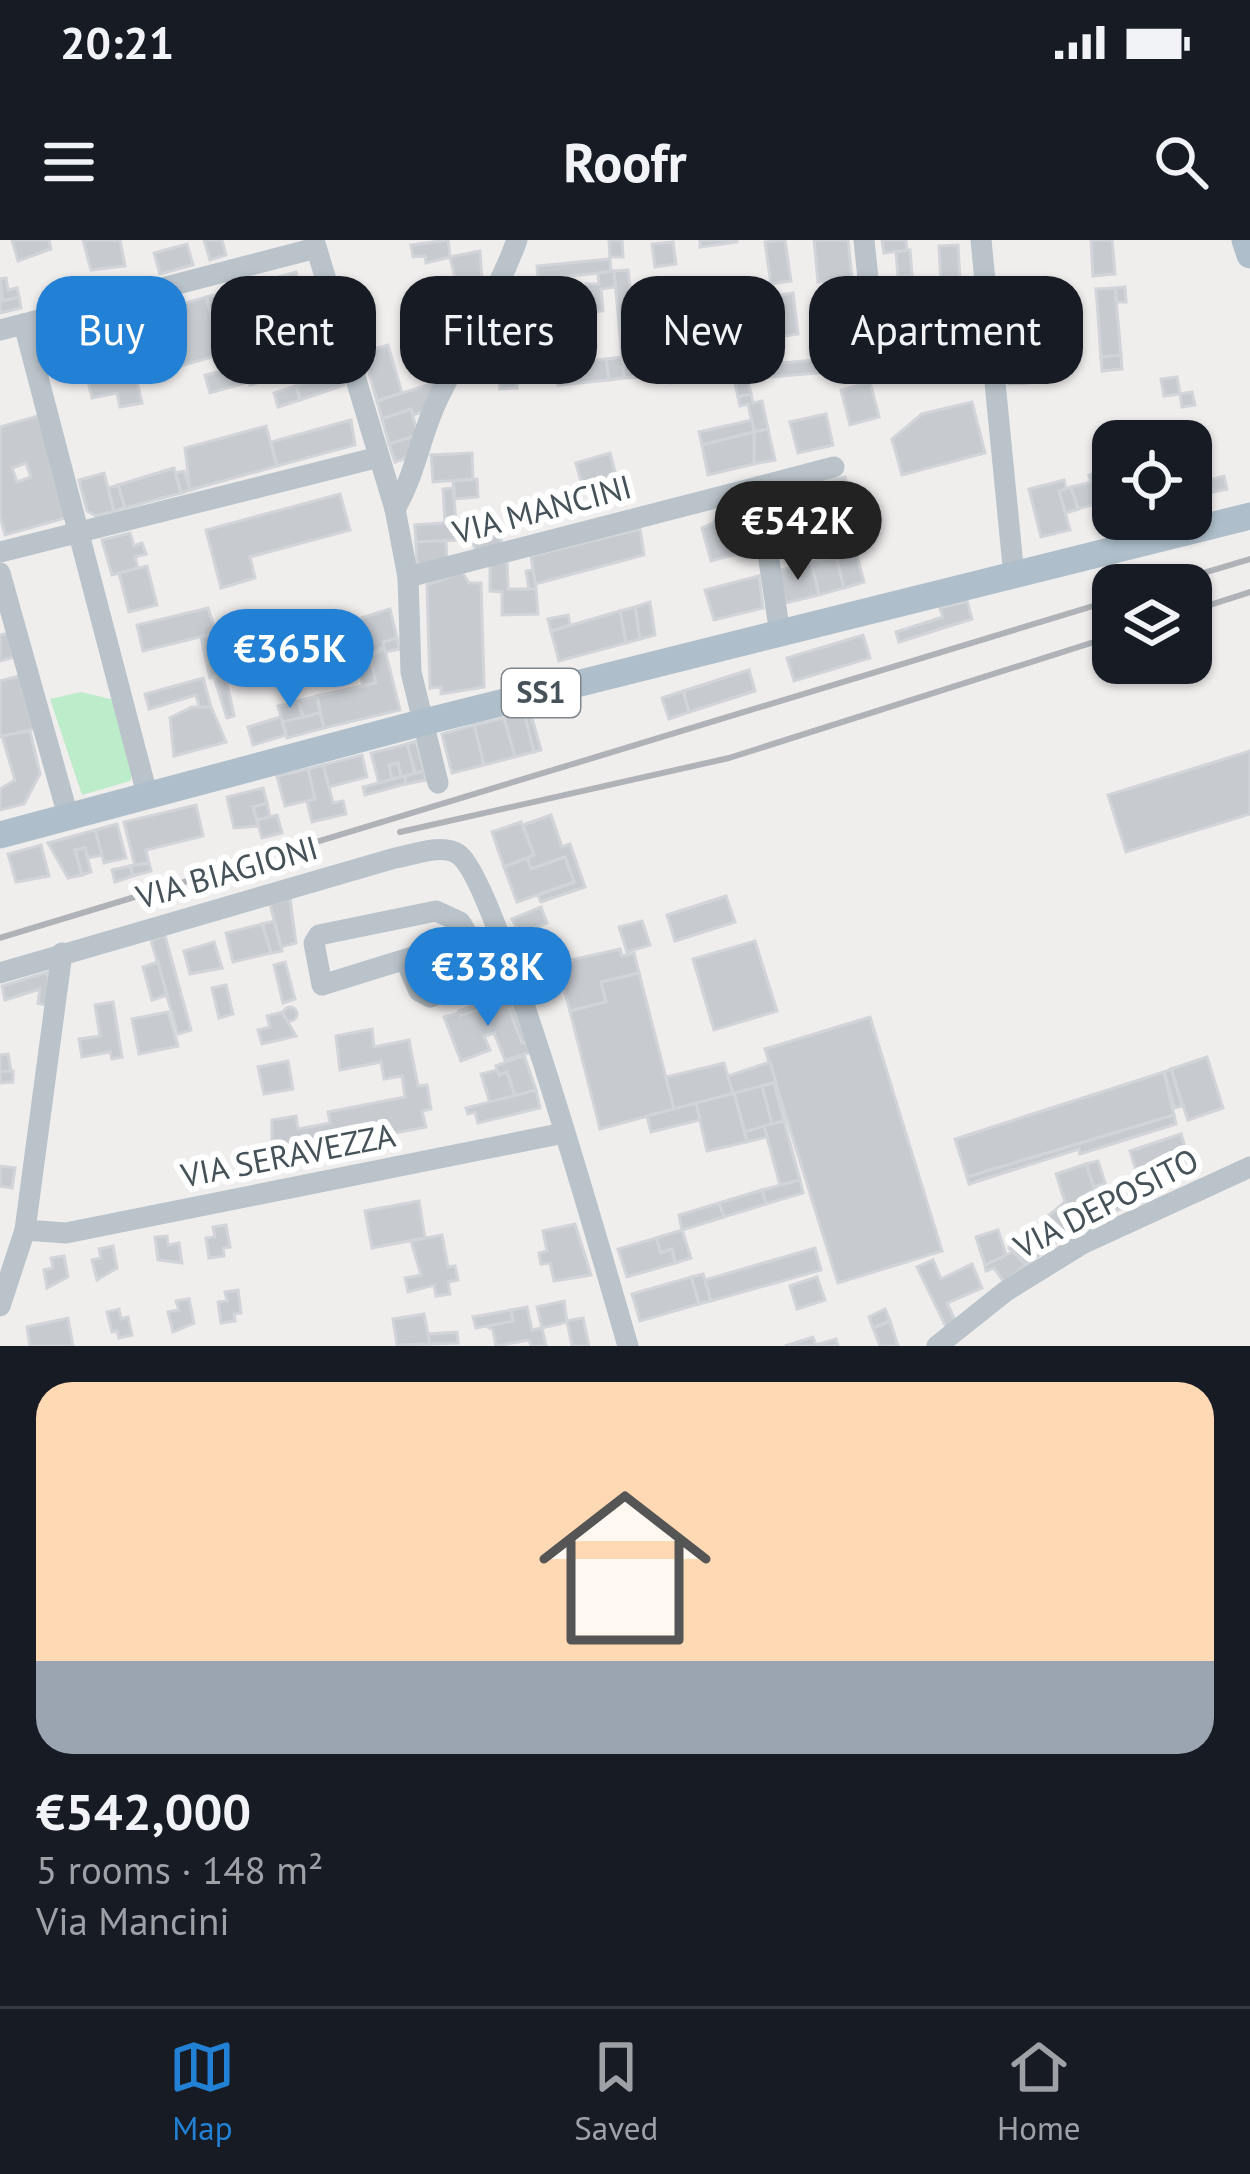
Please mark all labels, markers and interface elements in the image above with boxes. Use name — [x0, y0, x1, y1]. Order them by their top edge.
text: 20:21 — [60, 13, 174, 71]
text: Roofr — [563, 127, 687, 197]
icon: menu — [36, 129, 102, 195]
icon: search — [1148, 129, 1214, 195]
chip: Buy — [36, 276, 187, 384]
chip: Rent — [211, 276, 376, 384]
chip: Filters — [400, 276, 597, 384]
chip: New — [621, 276, 785, 384]
chip: Apartment — [809, 276, 1083, 384]
map controls — [1092, 420, 1212, 684]
button: locate — [1092, 420, 1212, 540]
street label: VIA MANCINI — [447, 464, 636, 553]
pin: €542K — [714, 481, 882, 583]
text: €542K — [742, 494, 854, 545]
button: layers — [1092, 564, 1212, 684]
pin: €365K — [206, 609, 374, 711]
text: €365K — [234, 622, 346, 673]
road number: SS1 — [502, 669, 580, 717]
street label: VIA BIAGIONI — [130, 825, 323, 918]
pin: €338K — [404, 927, 572, 1029]
text: €338K — [432, 940, 544, 991]
street label: VIA SERAVEZZA — [176, 1113, 399, 1197]
street label: VIA DEPOSITO — [1005, 1138, 1205, 1268]
icon: home — [517, 1460, 733, 1676]
text: €542,000 — [36, 1778, 251, 1844]
text: 5 rooms · 148 m² — [36, 1844, 323, 1895]
text: Via Mancini — [36, 1895, 230, 1946]
tab: Map — [169, 2034, 235, 2149]
tab: Saved — [574, 2034, 658, 2149]
tab: Home — [997, 2034, 1081, 2149]

